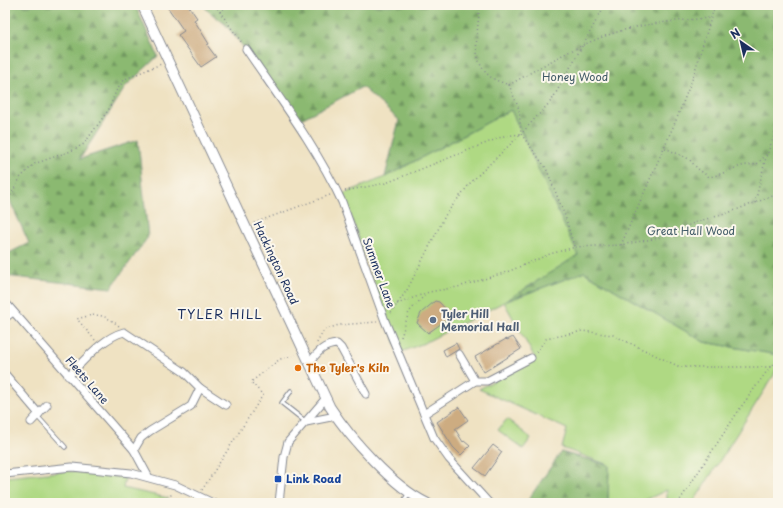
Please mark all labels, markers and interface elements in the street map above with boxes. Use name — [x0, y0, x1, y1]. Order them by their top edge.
north arrow — [721, 22, 761, 62]
text: N — [727, 24, 744, 43]
park label: Honey Wood — [542, 68, 608, 85]
street label: Hackington Road — [250, 218, 303, 307]
park label: Great Hall Wood — [647, 222, 735, 239]
street label: Summer Lane — [359, 235, 400, 311]
district label: TYLER HILL — [177, 304, 263, 323]
place label: Tyler Hill Memorial Hall — [441, 305, 519, 335]
marker: Tyler Hill Memorial Hall — [428, 315, 438, 325]
street label: Fleets Lane — [62, 352, 113, 408]
place label: The Tyler's Kiln — [306, 359, 390, 376]
marker: The Tyler's Kiln — [293, 363, 303, 373]
place label: Link Road — [286, 470, 341, 487]
marker: Link Road — [273, 474, 283, 484]

